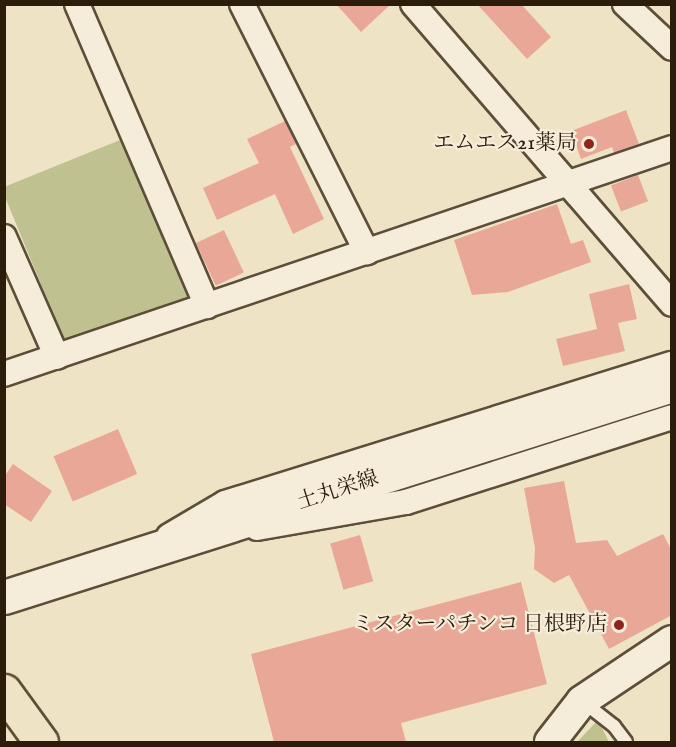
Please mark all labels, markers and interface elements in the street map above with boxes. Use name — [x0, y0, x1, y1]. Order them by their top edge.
place label: エムエス21薬局 — [433, 131, 577, 157]
marker: エムエス21薬局 — [582, 137, 596, 151]
street label: 土丸栄線 — [294, 466, 382, 516]
place label: ミスターパチンコ 日根野店 — [350, 612, 607, 638]
marker: ミスターパチンコ 日根野店 — [612, 618, 626, 632]

